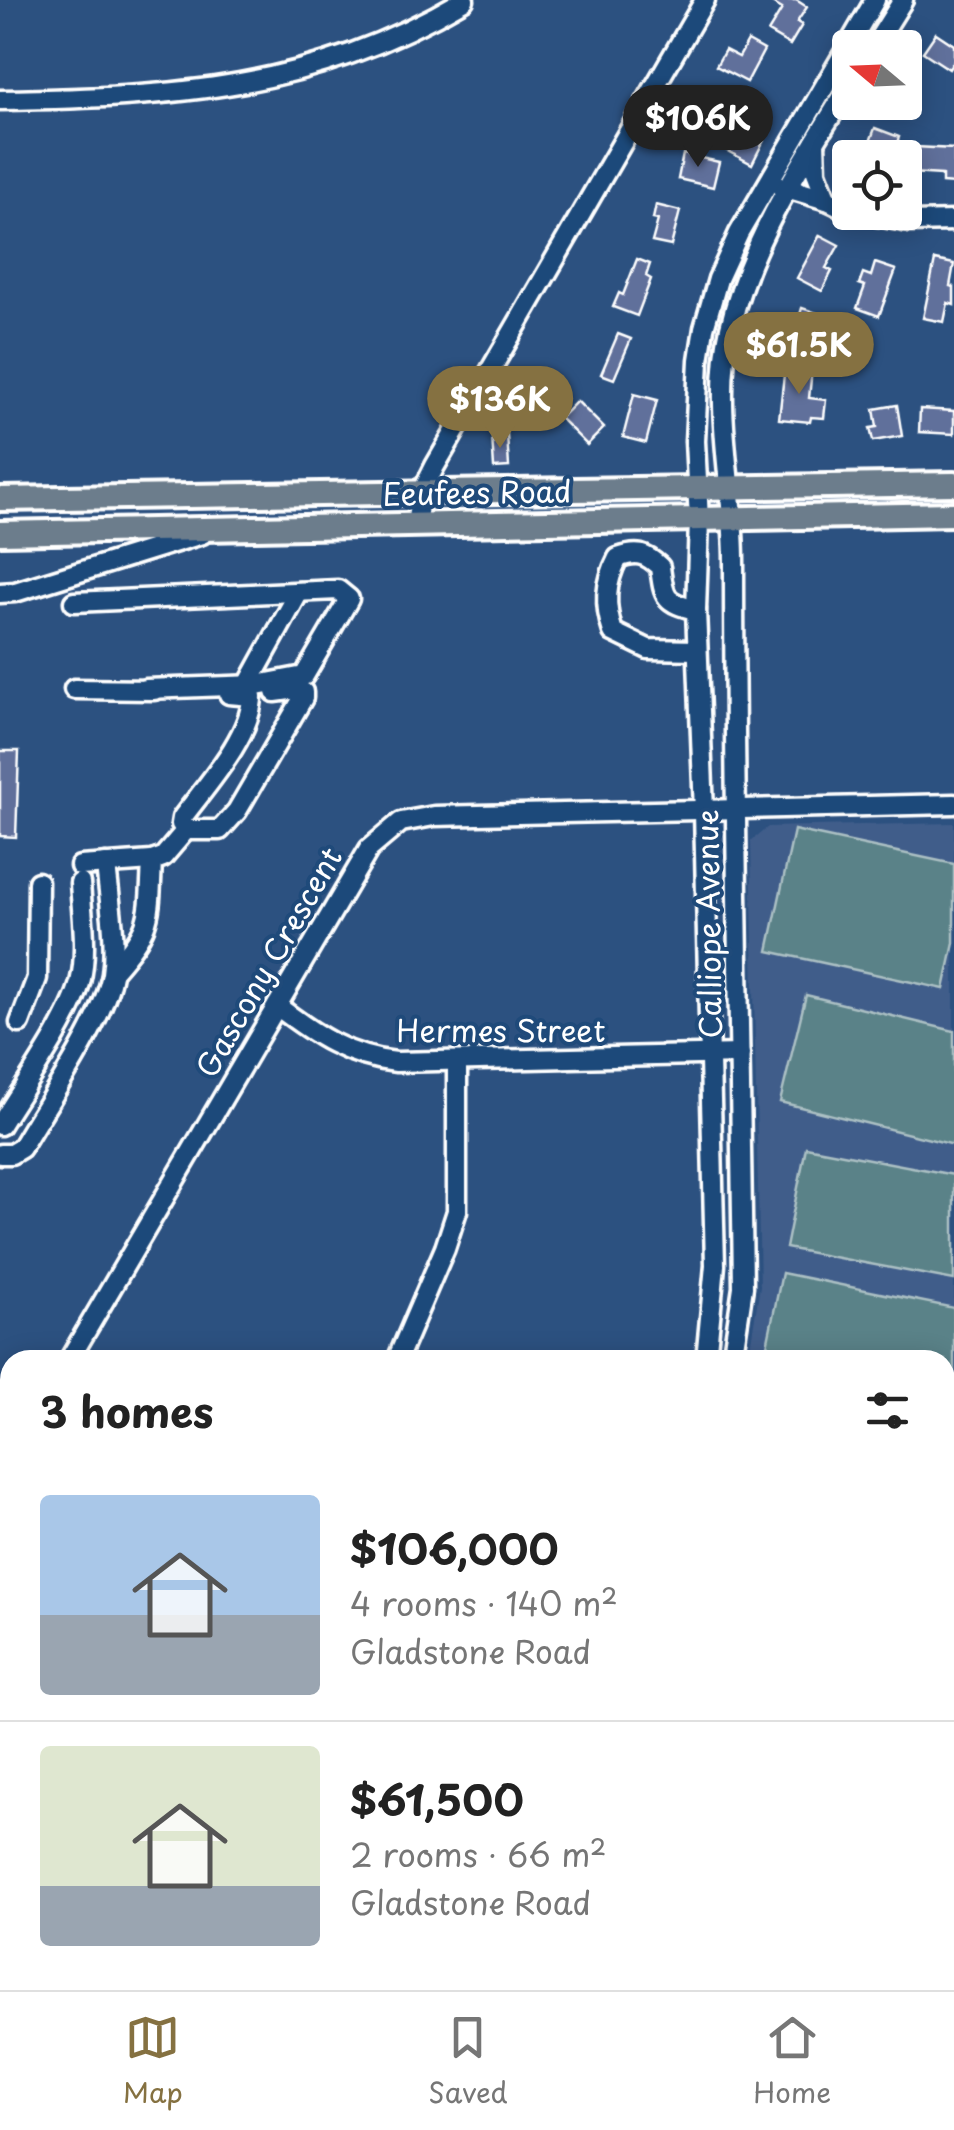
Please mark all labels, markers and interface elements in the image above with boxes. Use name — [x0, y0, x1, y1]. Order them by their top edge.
north arrow — [832, 30, 922, 120]
map controls — [832, 30, 922, 230]
pin: $106K — [628, 85, 768, 170]
text: $106K — [645, 93, 751, 141]
button: locate — [832, 140, 922, 230]
pin: $61.5K — [718, 312, 880, 397]
text: $61.5K — [746, 320, 852, 368]
pin: $136K — [430, 366, 570, 451]
text: $136K — [449, 374, 551, 422]
street label: Eeufees Road — [382, 467, 572, 516]
street label: Calliope Avenue — [683, 809, 732, 1039]
street label: Gascony Crescent — [184, 838, 352, 1085]
street label: Hermes Street — [397, 1007, 605, 1052]
text: 3 homes — [40, 1379, 213, 1442]
icon: filters — [860, 1383, 915, 1438]
text: $106,000 — [350, 1516, 559, 1579]
icon: home — [120, 1535, 240, 1655]
text: 4 rooms · 140 m² — [350, 1579, 618, 1627]
text: Gladstone Road — [350, 1627, 591, 1675]
text: $61,500 — [350, 1767, 524, 1830]
icon: home — [120, 1786, 240, 1906]
text: 2 rooms · 66 m² — [350, 1830, 607, 1878]
text: Gladstone Road — [350, 1878, 591, 1926]
tab: Map — [123, 2010, 183, 2113]
tab: Saved — [428, 2010, 508, 2113]
tab: Home — [753, 2010, 831, 2113]

